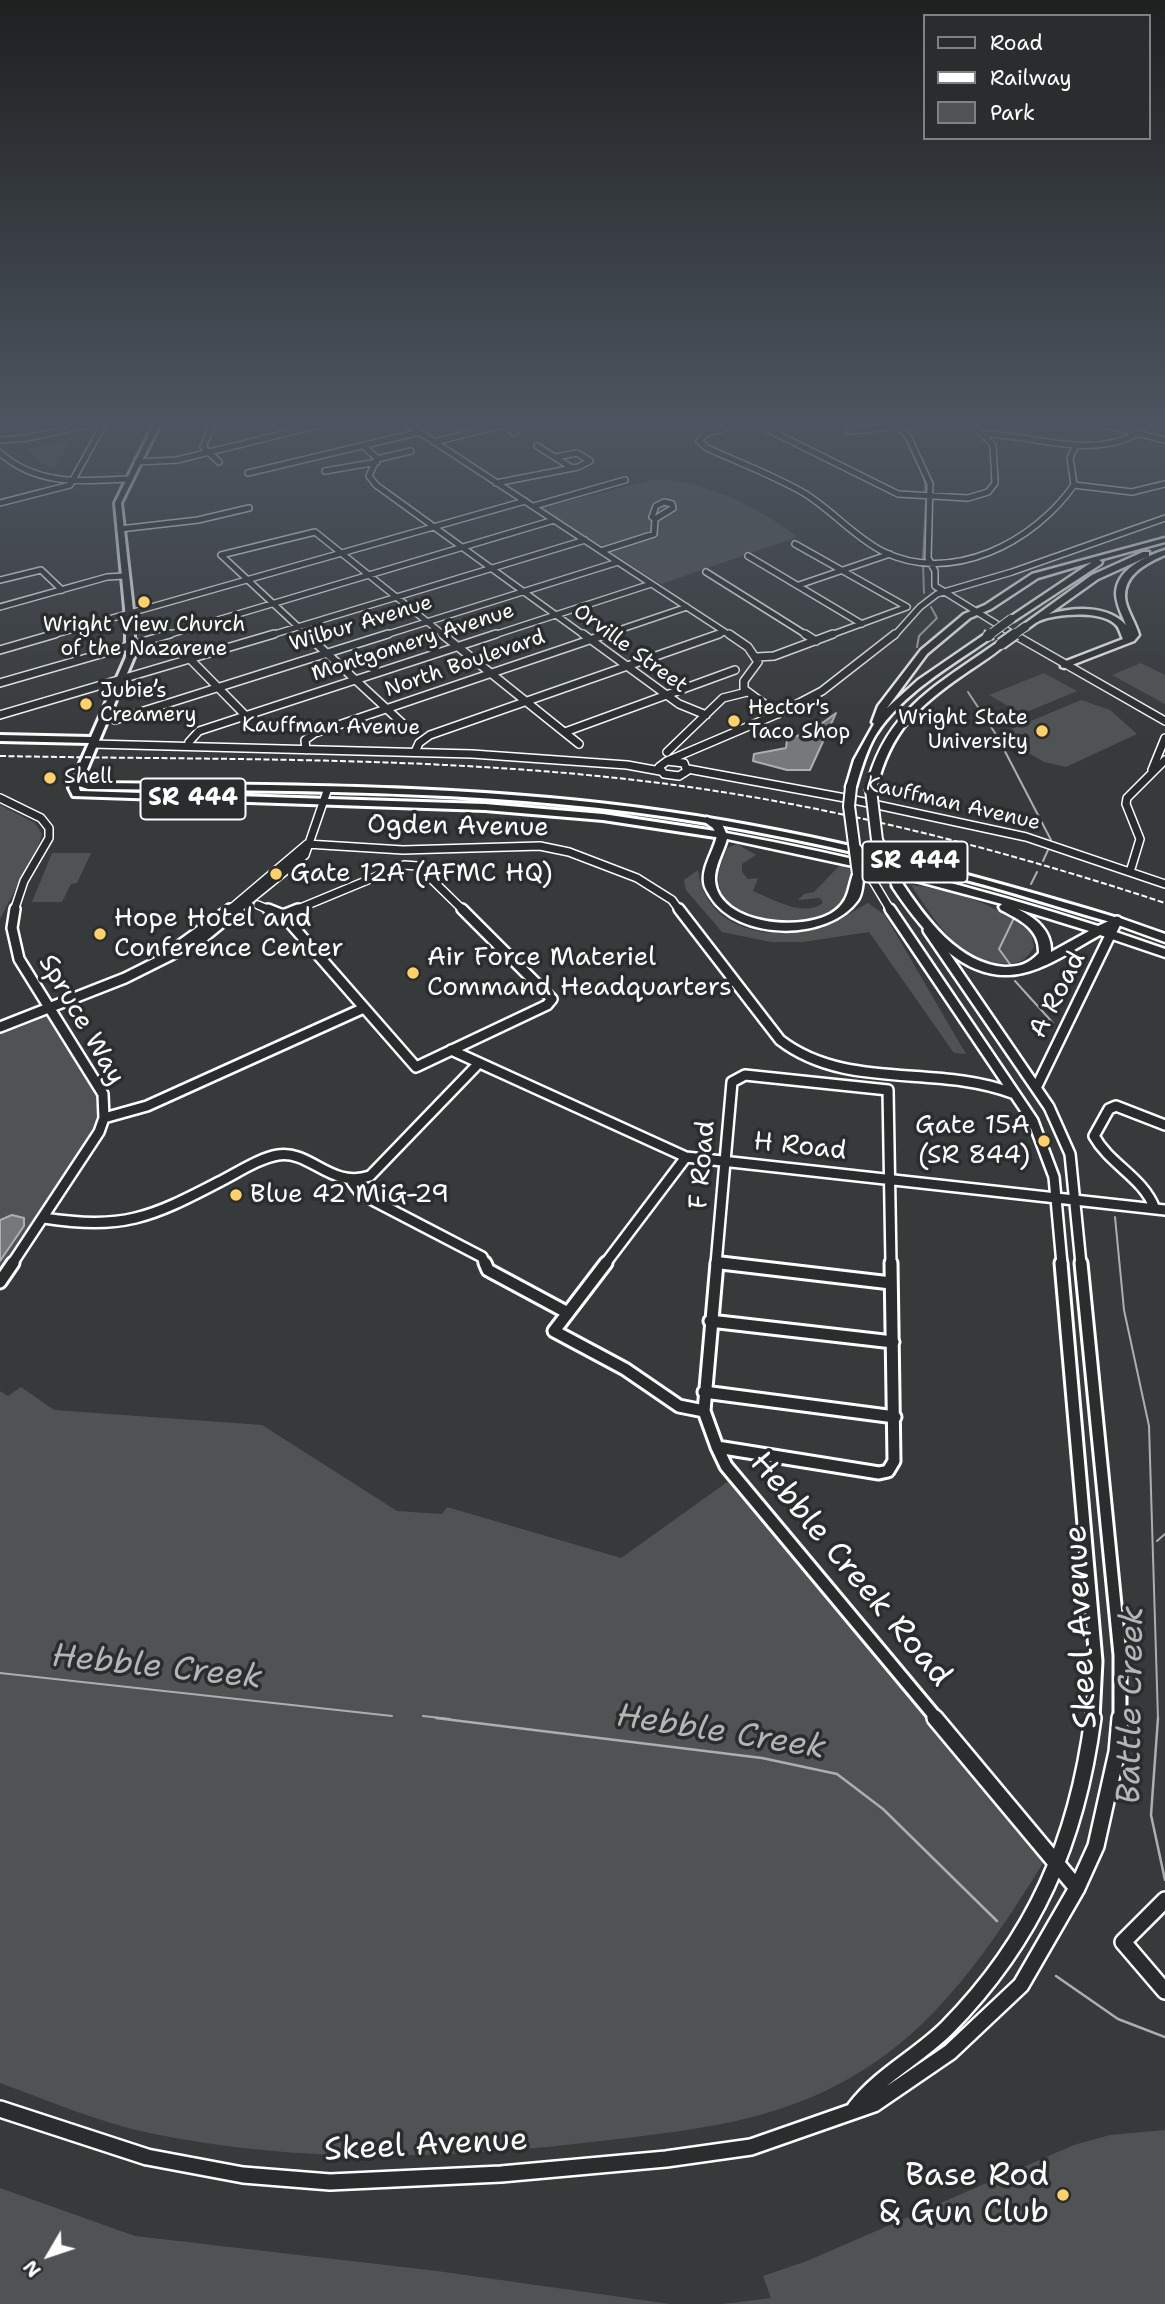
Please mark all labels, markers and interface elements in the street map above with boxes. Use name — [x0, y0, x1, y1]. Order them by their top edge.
legend — [923, 14, 1151, 140]
text: Road — [990, 29, 1043, 57]
text: Railway — [990, 64, 1072, 92]
text: Park — [990, 99, 1035, 127]
street label: Wilbur Avenue — [287, 590, 435, 658]
marker: Wright View Church of the Nazarene — [136, 594, 152, 610]
street label: Montgomery Avenue — [309, 598, 517, 688]
street label: Orville Street — [568, 599, 692, 699]
place label: Wright View Church of the Nazarene — [43, 613, 245, 663]
street label: North Boulevard — [382, 625, 548, 703]
place label: Jubie’s Creamery — [100, 679, 196, 729]
marker: Jubie’s Creamery — [78, 696, 94, 712]
place label: Hector's Taco Shop — [748, 696, 850, 746]
place label: Wright State University — [898, 706, 1028, 756]
street label: Kauffman Avenue — [242, 713, 420, 741]
marker: Hector's Taco Shop — [726, 713, 742, 729]
marker: Wright State University — [1034, 723, 1050, 739]
place label: Shell — [64, 765, 113, 791]
marker: Shell — [42, 770, 58, 786]
street label: Kauffman Avenue — [863, 772, 1043, 836]
road number: SR 444 — [140, 778, 246, 820]
street label: Ogden Avenue — [367, 810, 549, 844]
road number: SR 444 — [862, 842, 968, 882]
place label: Gate 12A (AFMC HQ) — [290, 858, 553, 890]
marker: Gate 12A (AFMC HQ) — [268, 866, 284, 882]
place label: Hope Hotel and Conference Center — [114, 903, 343, 964]
marker: Hope Hotel and Conference Center — [92, 926, 108, 942]
place label: Air Force Materiel Command Headquarters — [427, 942, 732, 1004]
street label: A Road — [1023, 946, 1093, 1044]
street label: Spruce Way — [31, 949, 131, 1091]
marker: Air Force Materiel Command Headquarters — [405, 965, 421, 981]
place label: Gate 15A (SR 844) — [915, 1110, 1030, 1172]
street label: F Road — [684, 1119, 722, 1211]
street label: H Road — [752, 1127, 848, 1167]
marker: Gate 15A (SR 844) — [1036, 1133, 1052, 1149]
place label: Blue 42 MiG-29 — [250, 1179, 449, 1211]
marker: Blue 42 MiG-29 — [228, 1187, 244, 1203]
street label: Hebble Creek Road — [741, 1445, 959, 1695]
street label: Skeel Avenue — [1057, 1524, 1107, 1730]
water label: Battle Creek — [1110, 1605, 1154, 1805]
water label: Hebble Creek — [50, 1637, 264, 1699]
water label: Hebble Creek — [614, 1697, 828, 1769]
street label: Skeel Avenue — [323, 2121, 529, 2171]
place label: Base Rod & Gun Club — [879, 2158, 1049, 2233]
marker: Base Rod & Gun Club — [1055, 2187, 1071, 2203]
north arrow — [14, 2220, 84, 2290]
text: N — [18, 2255, 47, 2282]

